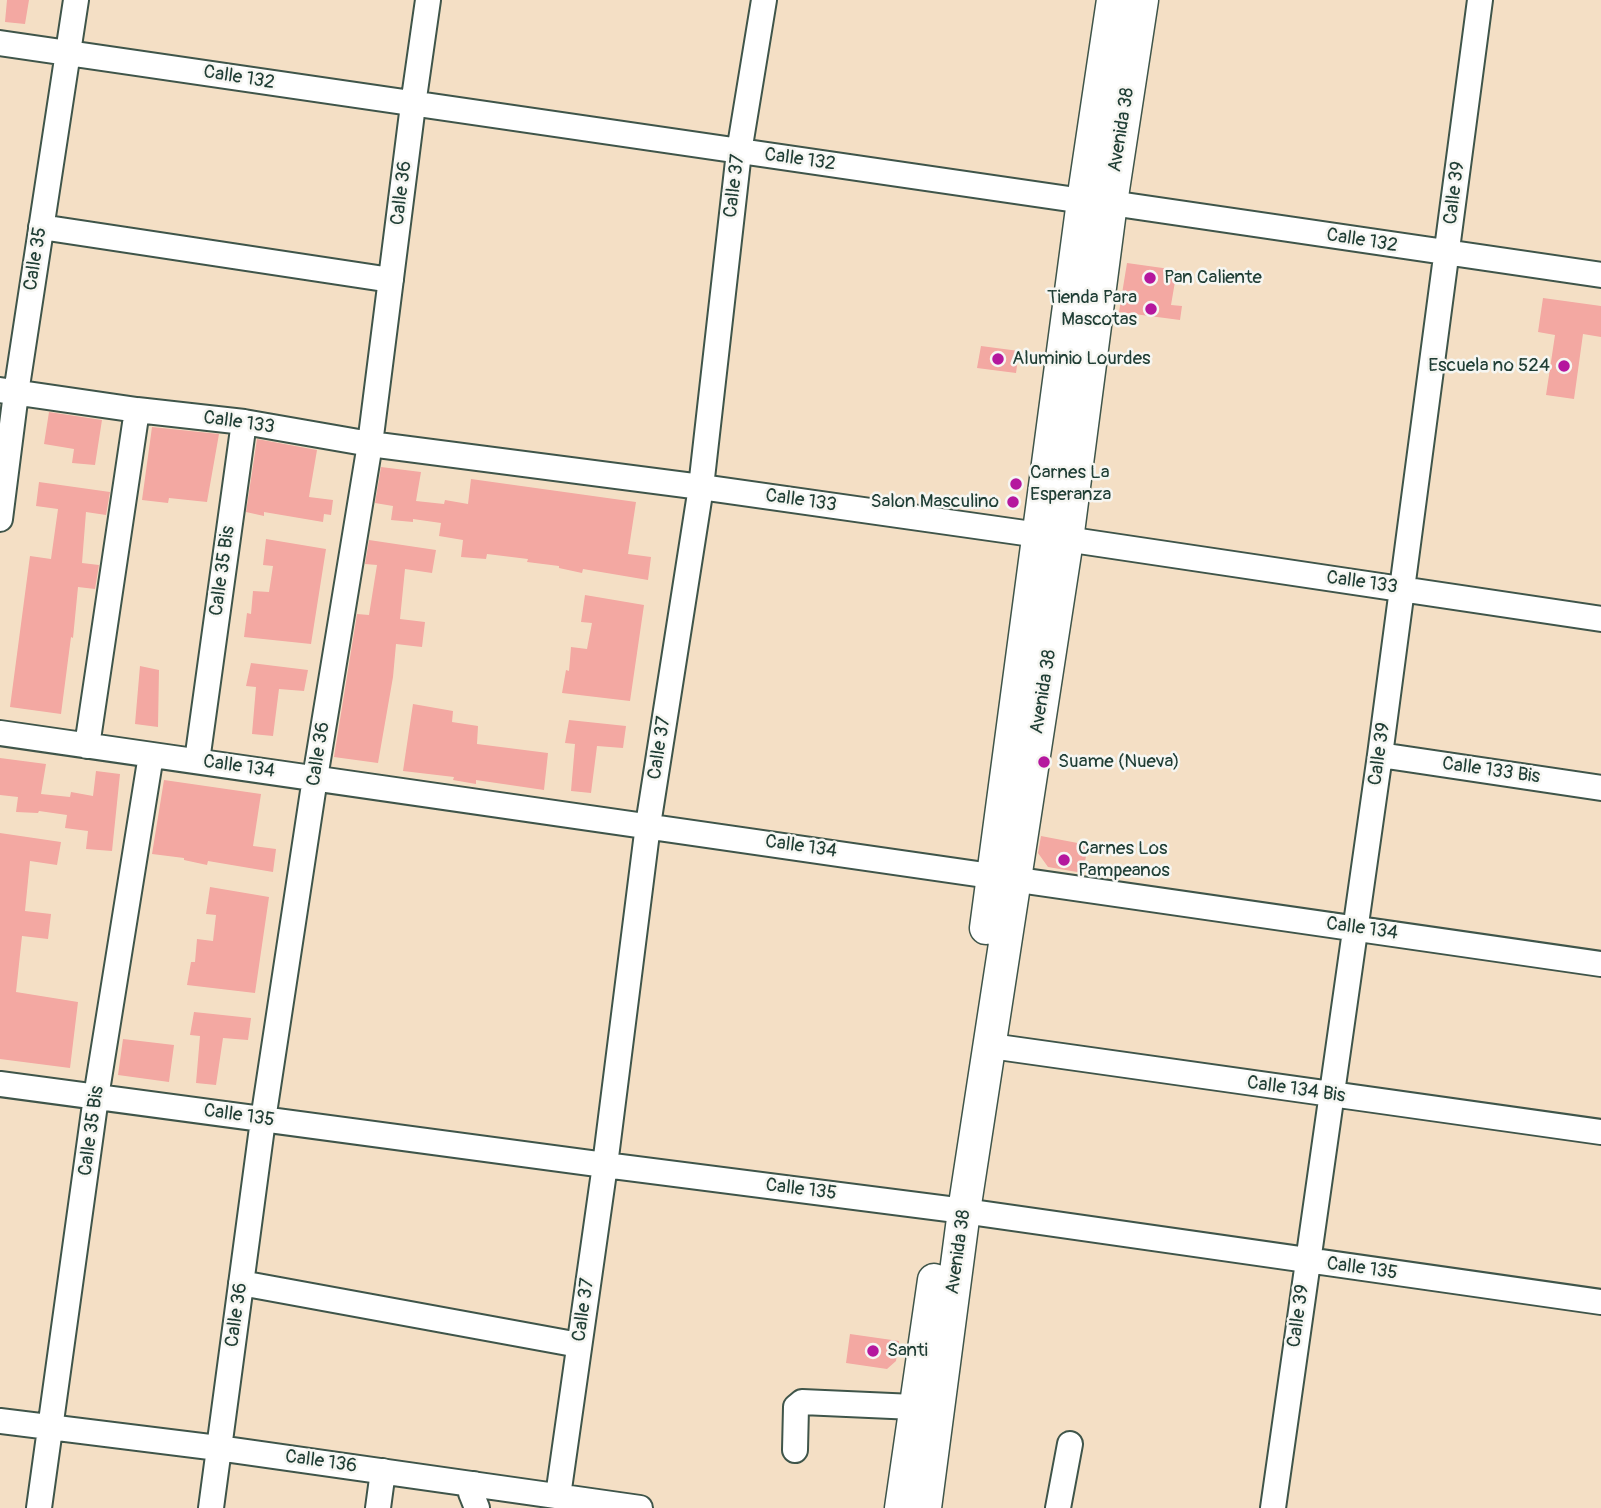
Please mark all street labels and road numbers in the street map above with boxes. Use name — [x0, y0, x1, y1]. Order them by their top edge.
street label: Calle 132 — [202, 61, 276, 95]
street label: Avenida 38 — [1104, 86, 1140, 174]
street label: Calle 132 — [763, 144, 837, 176]
street label: Calle 37 — [720, 153, 750, 219]
street label: Calle 36 — [387, 159, 417, 227]
street label: Calle 39 — [1440, 160, 1470, 226]
street label: Calle 132 — [1325, 224, 1399, 258]
street label: Calle 35 — [20, 226, 52, 292]
street label: Calle 133 — [202, 407, 276, 439]
street label: Calle 133 — [764, 485, 838, 517]
street label: Calle 35 Bis — [205, 524, 241, 618]
street label: Calle 133 — [1325, 567, 1399, 599]
street label: Avenida 38 — [1026, 648, 1062, 736]
street label: Calle 37 — [644, 715, 676, 781]
street label: Calle 36 — [303, 720, 335, 788]
street label: Calle 39 — [1364, 721, 1396, 787]
street label: Calle 134 — [202, 751, 276, 783]
street label: Calle 133 Bis — [1441, 753, 1541, 789]
street label: Calle 134 — [764, 831, 838, 863]
street label: Calle 134 — [1325, 913, 1399, 945]
street label: Calle 134 Bis — [1245, 1072, 1347, 1108]
street label: Calle 35 Bis — [74, 1084, 110, 1178]
street label: Calle 135 — [202, 1100, 276, 1132]
street label: Calle 135 — [764, 1174, 838, 1206]
street label: Avenida 38 — [942, 1208, 976, 1296]
street label: Calle 135 — [1325, 1253, 1399, 1285]
street label: Calle 37 — [568, 1277, 600, 1343]
street label: Calle 36 — [221, 1281, 253, 1349]
street label: Calle 39 — [1283, 1283, 1315, 1349]
street label: Calle 136 — [284, 1446, 358, 1478]

